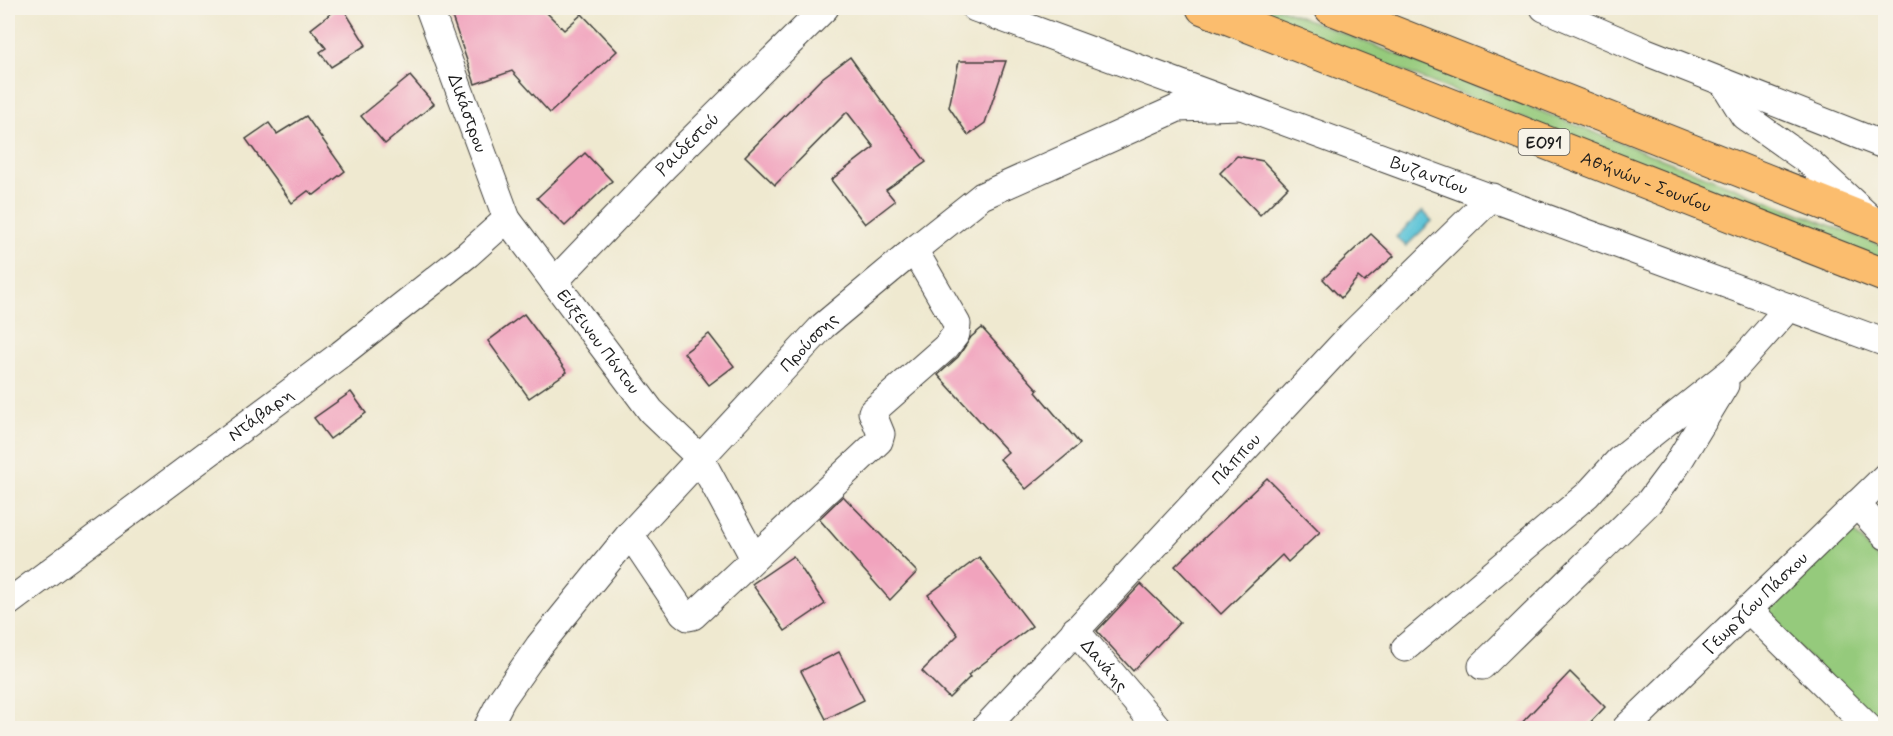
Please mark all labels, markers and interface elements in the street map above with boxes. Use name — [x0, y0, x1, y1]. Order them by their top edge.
street label: Δικάστρου — [441, 71, 492, 156]
street label: Ραιδεστού — [651, 108, 725, 181]
road number: ΕΟ91 — [1518, 129, 1570, 155]
street label: Αθήνών - Σουνίου — [1577, 146, 1714, 219]
street label: Βυζαντίου — [1387, 151, 1471, 201]
street label: Εύξεινου Πόντου — [551, 285, 645, 399]
street label: Προύσσης — [775, 307, 844, 378]
street label: Ντάβαρη — [223, 383, 299, 448]
street label: Πάππου — [1206, 428, 1267, 490]
street label: Γεωργίου Πάσχου — [1698, 547, 1814, 660]
street label: Δανάης — [1075, 634, 1133, 697]

